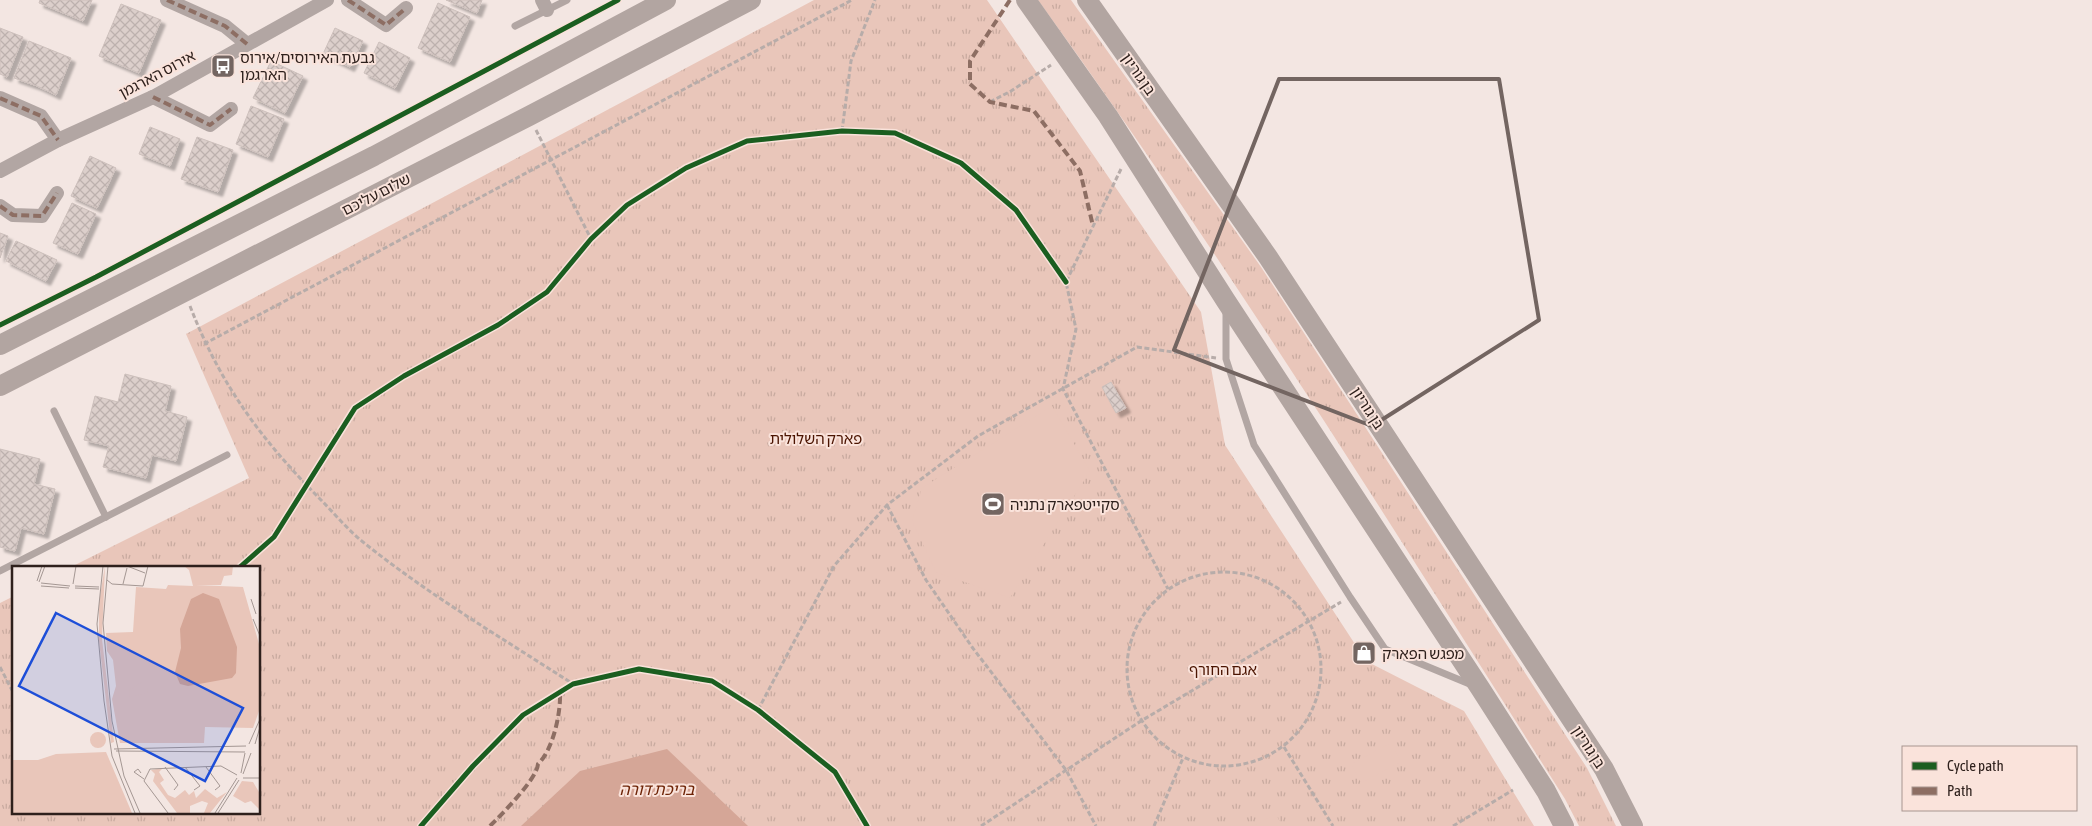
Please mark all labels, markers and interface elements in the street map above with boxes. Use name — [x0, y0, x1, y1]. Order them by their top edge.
street label: אירוס הארגמן — [116, 47, 198, 101]
place label: גבעת האירוסים/אירוס הארגמן — [240, 49, 375, 83]
street label: בן גוריון — [1118, 50, 1160, 99]
bus stop icon: גבעת האירוסים/אירוס הארגמן — [210, 53, 236, 79]
street label: שלום עליכם — [339, 170, 413, 218]
street label: בן גוריון — [1348, 384, 1388, 433]
park label: פארק השלולית — [770, 430, 862, 447]
sports icon: סקייטפארק נתניה — [980, 491, 1006, 517]
place label: סקייטפארק נתניה — [1010, 496, 1120, 513]
inset map — [12, 566, 260, 814]
shop icon: מפגש הפארק — [1351, 640, 1377, 666]
place label: מפגש הפארק — [1382, 645, 1464, 662]
park label: אגם החורף — [1189, 661, 1257, 678]
street label: בן גוריון — [1569, 723, 1609, 772]
legend — [1902, 746, 2077, 811]
text: Cycle path — [1947, 757, 2004, 774]
water label: בריכת דורה — [620, 780, 695, 798]
text: Path — [1947, 782, 1973, 799]

